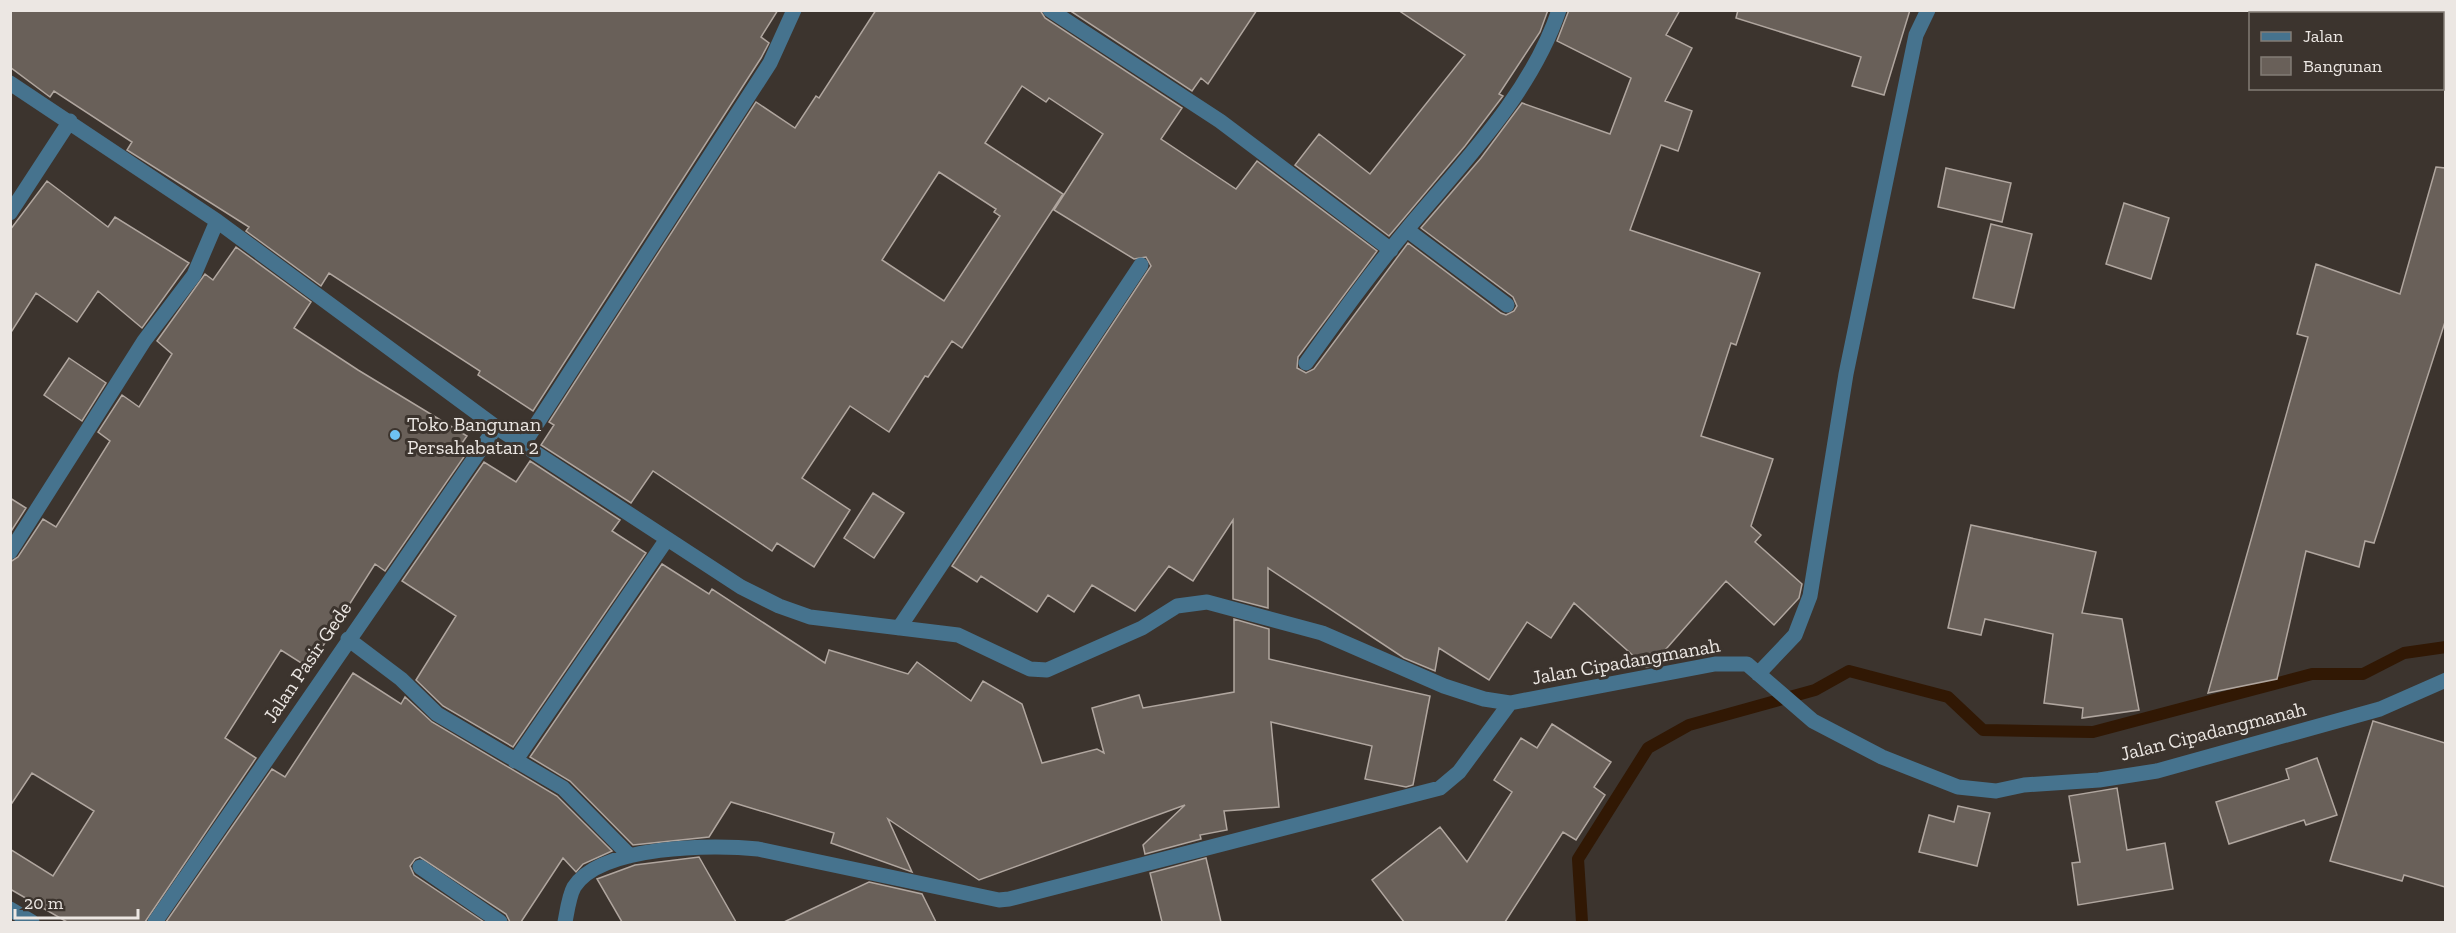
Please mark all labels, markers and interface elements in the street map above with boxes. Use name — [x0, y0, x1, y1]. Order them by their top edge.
legend — [2249, 12, 2444, 90]
text: Jalan — [2303, 25, 2344, 47]
text: Bangunan — [2303, 55, 2383, 77]
place label: Toko Bangunan Persahabatan 2 — [407, 412, 542, 459]
marker: Toko Bangunan Persahabatan 2 — [388, 428, 402, 442]
street label: Jalan Pasir Gede — [258, 597, 356, 727]
street label: Jalan Cipadangmanah — [1530, 632, 1723, 689]
street label: Jalan Cipadangmanah — [2118, 696, 2309, 766]
scale bar — [15, 882, 138, 920]
text: 20 m — [24, 892, 64, 914]

